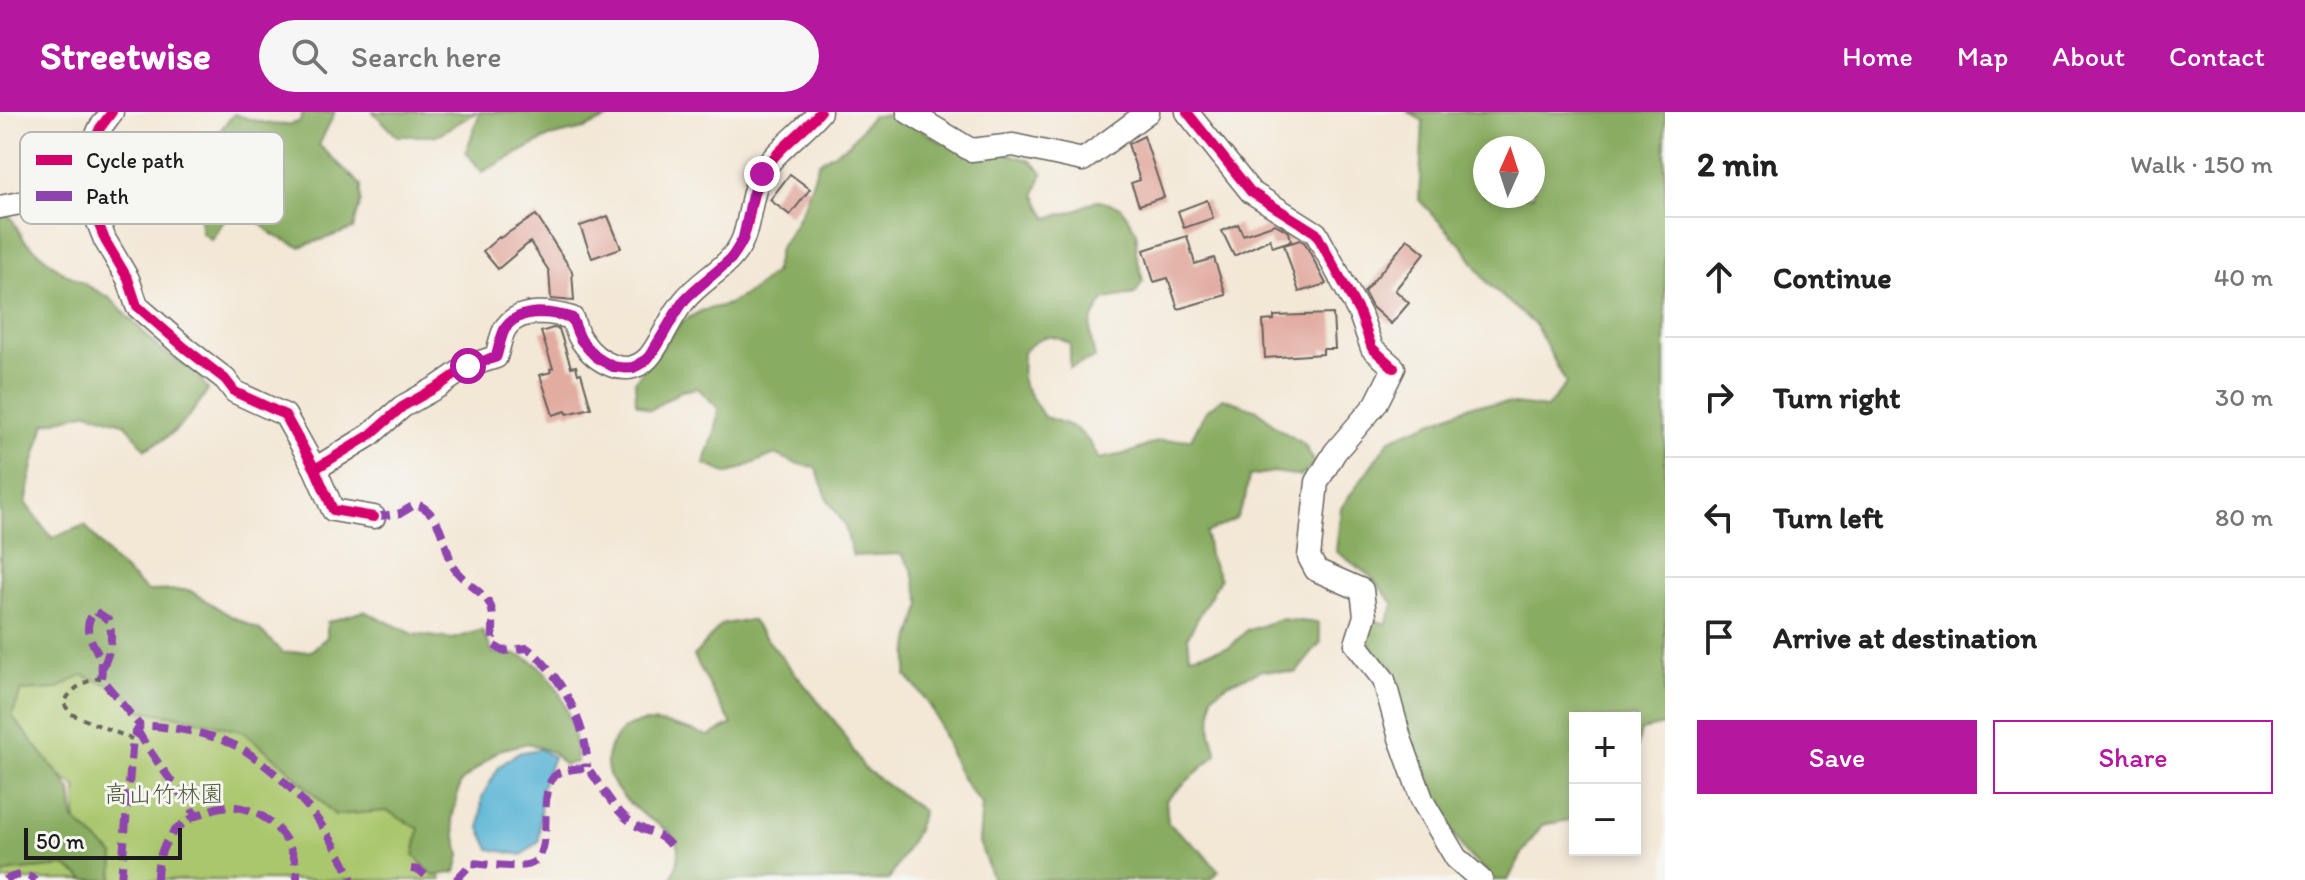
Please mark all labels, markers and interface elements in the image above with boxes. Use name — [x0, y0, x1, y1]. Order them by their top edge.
search box — [259, 20, 819, 92]
text: Streetwise — [40, 33, 211, 79]
icon: search — [287, 34, 331, 78]
text: Search here — [351, 38, 501, 75]
text: Home — [1842, 39, 1913, 73]
text: Map — [1957, 39, 2008, 73]
text: About — [2052, 39, 2125, 73]
text: Contact — [2169, 39, 2265, 73]
legend — [20, 132, 284, 224]
north arrow — [1473, 136, 1545, 208]
text: 2 min — [1697, 144, 1778, 185]
text: Cycle path — [86, 147, 185, 174]
text: Walk · 150 m — [2130, 148, 2273, 180]
route end — [744, 156, 780, 192]
text: Path — [86, 183, 129, 210]
icon: ahead — [1697, 255, 1741, 299]
text: Continue — [1773, 259, 1892, 296]
text: 40 m — [2214, 261, 2273, 293]
route start — [450, 348, 486, 384]
icon: right — [1697, 375, 1741, 419]
text: Turn right — [1773, 379, 1901, 416]
text: 30 m — [2215, 381, 2273, 413]
icon: left — [1697, 495, 1741, 539]
text: Turn left — [1773, 499, 1884, 536]
text: 80 m — [2215, 501, 2273, 533]
icon: arrive — [1697, 615, 1741, 659]
text: Arrive at destination — [1773, 619, 2037, 656]
map controls — [1569, 712, 1641, 856]
button: + — [1569, 712, 1641, 784]
button: Save — [1697, 720, 1977, 794]
button: Share — [1993, 720, 2273, 794]
park label: 高山竹林園 — [104, 779, 224, 808]
button: − — [1569, 784, 1641, 856]
scale bar — [24, 824, 182, 860]
text: 50 m — [36, 828, 85, 855]

